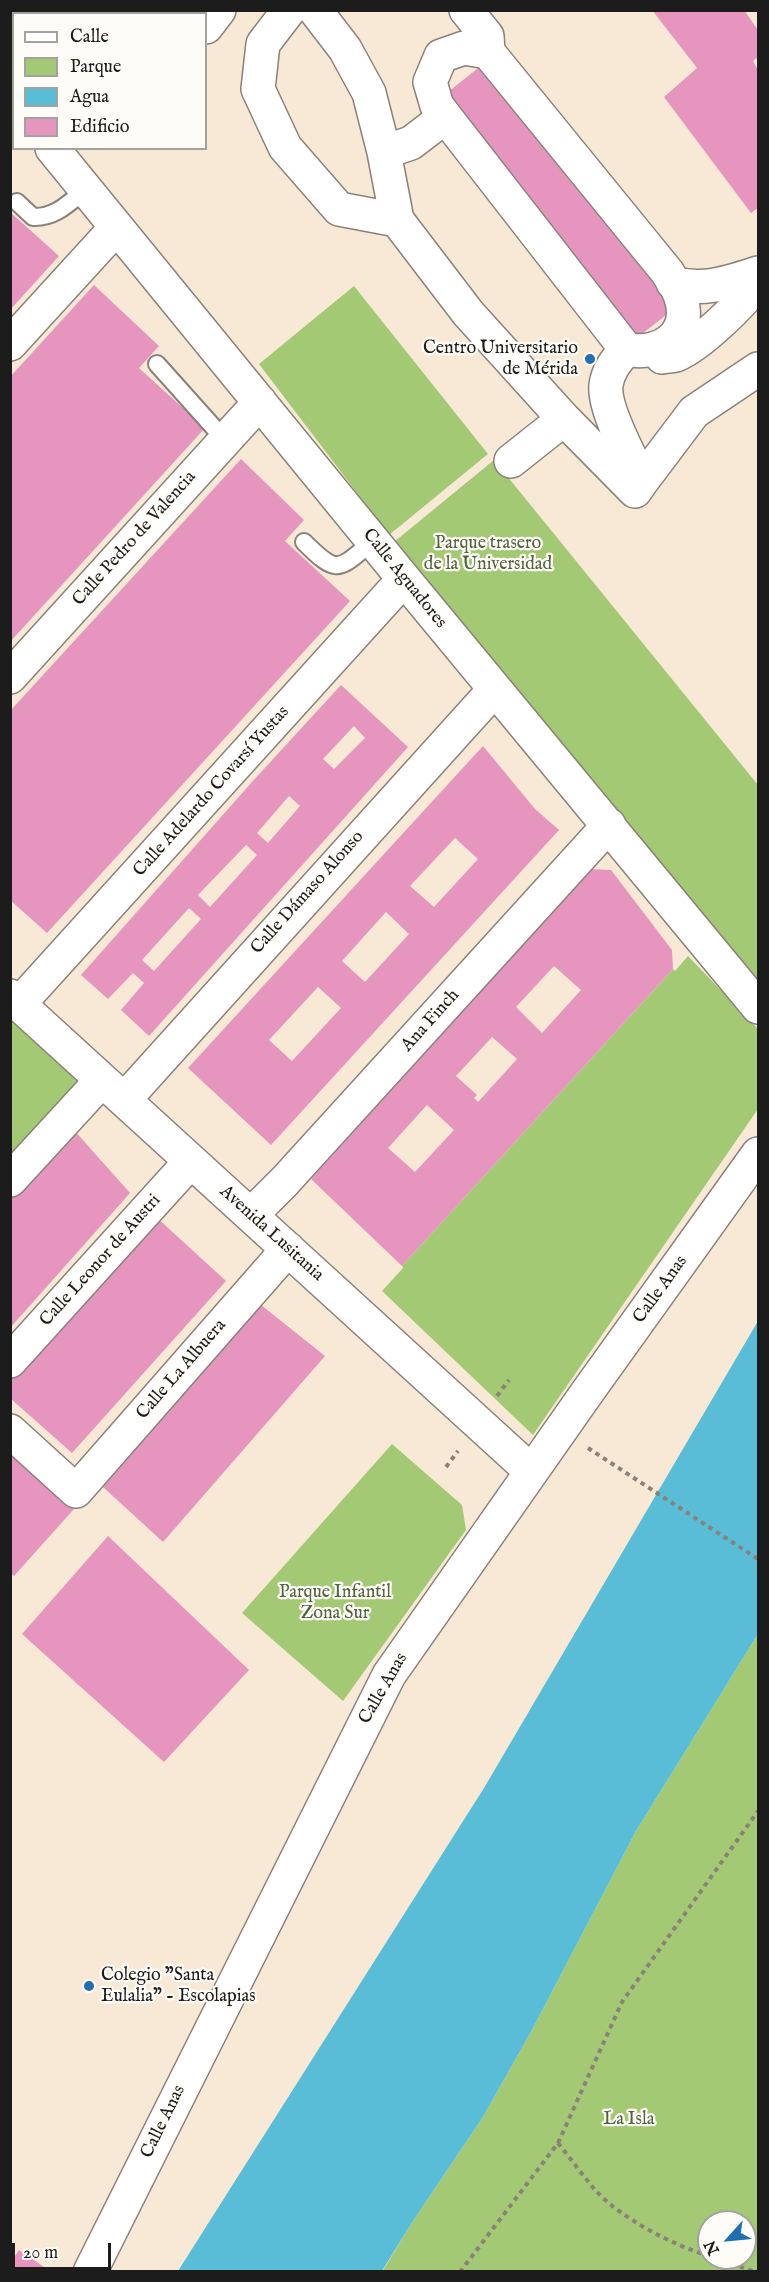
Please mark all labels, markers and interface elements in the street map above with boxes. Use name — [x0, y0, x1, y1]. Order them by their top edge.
legend — [12, 12, 207, 150]
text: Calle — [70, 26, 109, 49]
text: Parque — [70, 56, 121, 79]
text: Agua — [70, 86, 109, 109]
text: Edificio — [70, 116, 130, 139]
place label: Centro Universitario de Mérida — [423, 338, 578, 380]
marker: Centro Universitario de Mérida — [583, 352, 597, 366]
street label: Calle Pedro de Valencia — [69, 467, 201, 611]
street label: Calle Aguadores — [357, 525, 451, 633]
park label: Parque trasero de la Universidad — [424, 533, 552, 576]
street label: Calle Adelardo Covarsí Yustas — [130, 702, 294, 882]
street label: Calle Dámaso Alonso — [247, 827, 369, 959]
street label: Ana Finch — [397, 985, 465, 1057]
street label: Avenida Lusitania — [214, 1181, 328, 1287]
street label: Calle Leonor de Austri — [36, 1190, 166, 1332]
street label: Calle Anas — [629, 1252, 693, 1328]
street label: Calle La Albuera — [133, 1315, 231, 1425]
park label: Parque Infantil Zona Sur — [279, 1582, 391, 1624]
street label: Calle Anas — [355, 1650, 413, 1728]
place label: Colegio "Santa Eulalia" - Escolapias — [101, 1965, 256, 2008]
marker: Colegio "Santa Eulalia" - Escolapias — [82, 1979, 96, 1993]
street label: Calle Anas — [137, 2082, 191, 2162]
park label: La Isla — [603, 2109, 655, 2131]
north arrow — [697, 2210, 757, 2270]
scale bar — [15, 2231, 114, 2269]
text: N — [701, 2237, 725, 2258]
text: 20 m — [23, 2242, 58, 2265]

